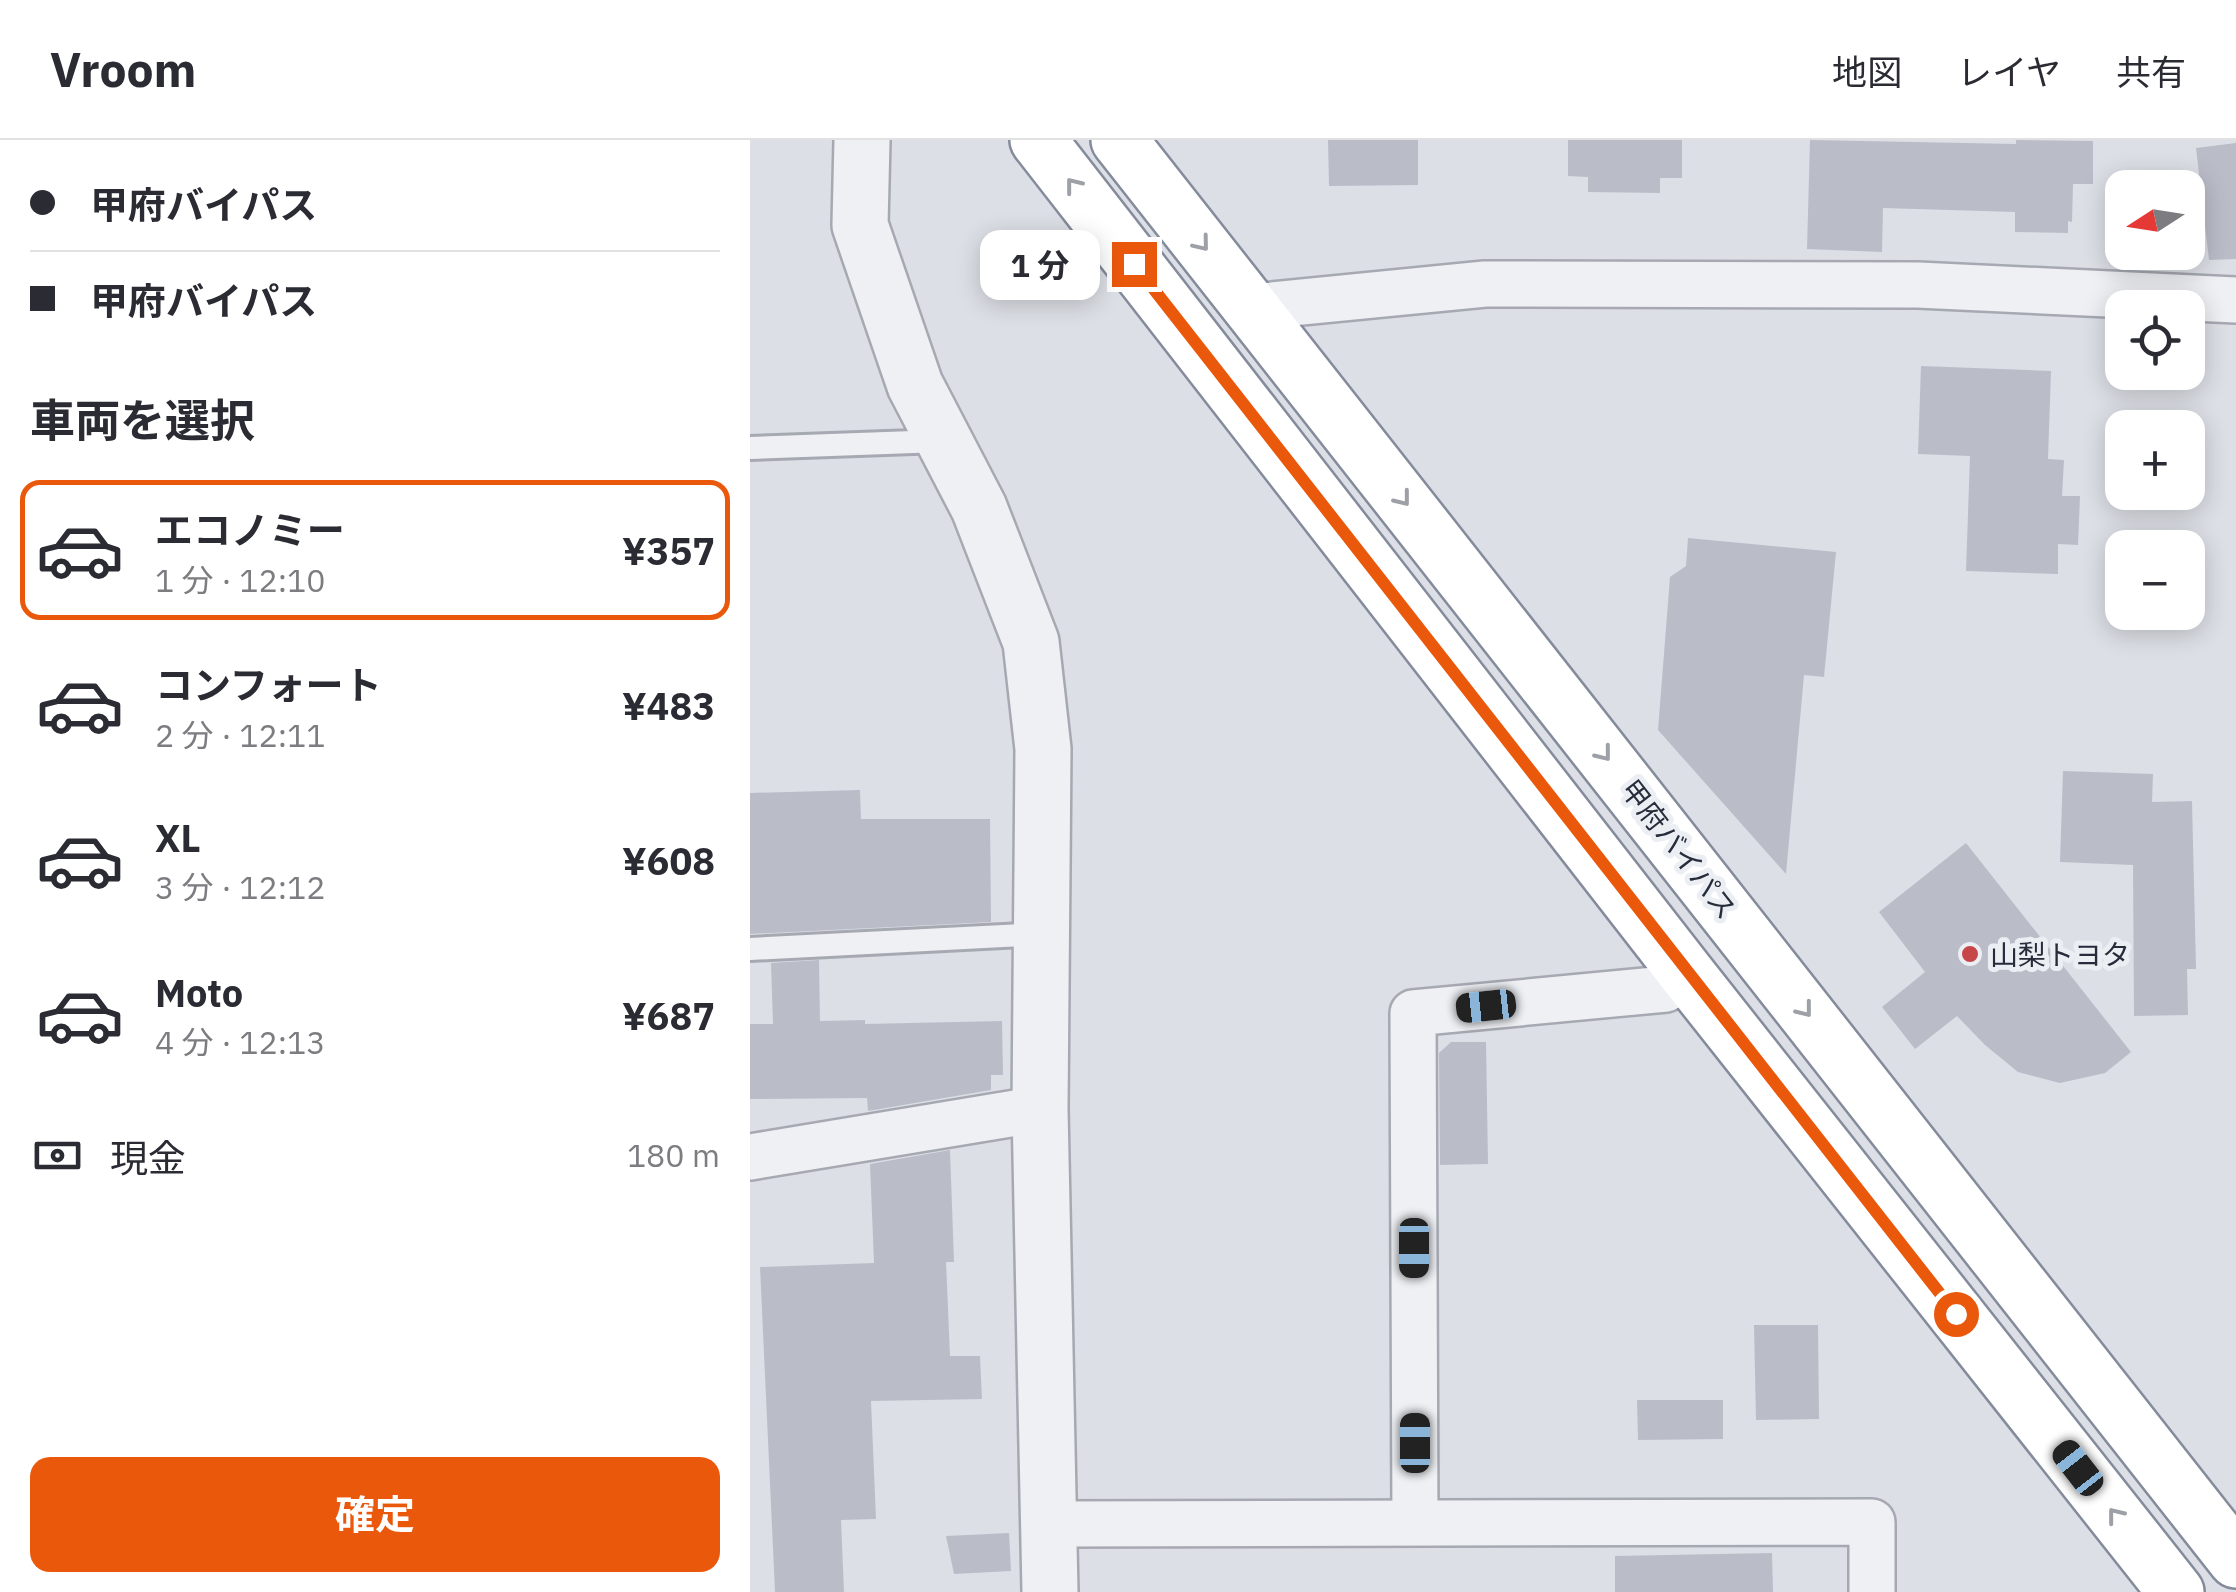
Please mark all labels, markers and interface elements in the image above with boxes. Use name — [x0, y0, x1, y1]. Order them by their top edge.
text: Vroom — [50, 38, 196, 100]
text: 地図 — [1832, 49, 1902, 95]
text: レイヤ — [1957, 49, 2061, 95]
text: 共有 — [2116, 49, 2186, 95]
north arrow — [2105, 170, 2205, 270]
map controls — [2105, 170, 2205, 630]
one-way arrow — [1067, 178, 1085, 196]
text: 甲府バイパス — [90, 180, 317, 229]
callout: 1 分 — [979, 229, 1099, 299]
one-way arrow — [1190, 232, 1208, 250]
route end — [1112, 242, 1157, 287]
text: 1 分 — [1011, 244, 1069, 286]
text: 甲府バイパス — [90, 276, 317, 325]
button: locate — [2105, 290, 2205, 390]
text: 車両を選択 — [30, 391, 255, 449]
button: + — [2105, 410, 2205, 510]
one-way arrow — [1391, 487, 1409, 505]
icon: car — [35, 505, 125, 595]
text: エコノミー — [155, 505, 345, 554]
text: ¥357 — [622, 526, 715, 575]
button: − — [2105, 530, 2205, 630]
text: 1 分 · 12:10 — [155, 559, 325, 601]
icon: car — [35, 660, 125, 750]
text: コンフォート — [155, 660, 382, 709]
text: ¥483 — [622, 681, 715, 730]
text: 2 分 · 12:11 — [155, 714, 325, 756]
one-way arrow — [1592, 743, 1610, 761]
street label: 甲府バイパス — [1613, 772, 1745, 926]
text: XL — [155, 813, 201, 862]
icon: car — [35, 815, 125, 905]
text: ¥608 — [622, 836, 715, 885]
text: 3 分 · 12:12 — [155, 866, 325, 908]
place label: 山梨トヨタ — [1990, 936, 2130, 973]
marker: 山梨トヨタ — [1959, 943, 1981, 965]
text: Moto — [155, 968, 243, 1017]
icon: car — [35, 970, 125, 1060]
car — [1455, 988, 1517, 1024]
text: ¥687 — [622, 991, 715, 1040]
one-way arrow — [1793, 998, 1811, 1016]
text: 4 分 · 12:13 — [155, 1021, 325, 1063]
icon: cash — [30, 1128, 85, 1183]
text: 現金 — [110, 1133, 186, 1182]
text: 180 m — [627, 1134, 720, 1176]
car — [1399, 1218, 1429, 1278]
route start — [1934, 1292, 1979, 1337]
car — [1400, 1413, 1430, 1473]
car — [2048, 1435, 2108, 1501]
button: 確定 — [30, 1457, 720, 1572]
one-way arrow — [2109, 1509, 2127, 1527]

